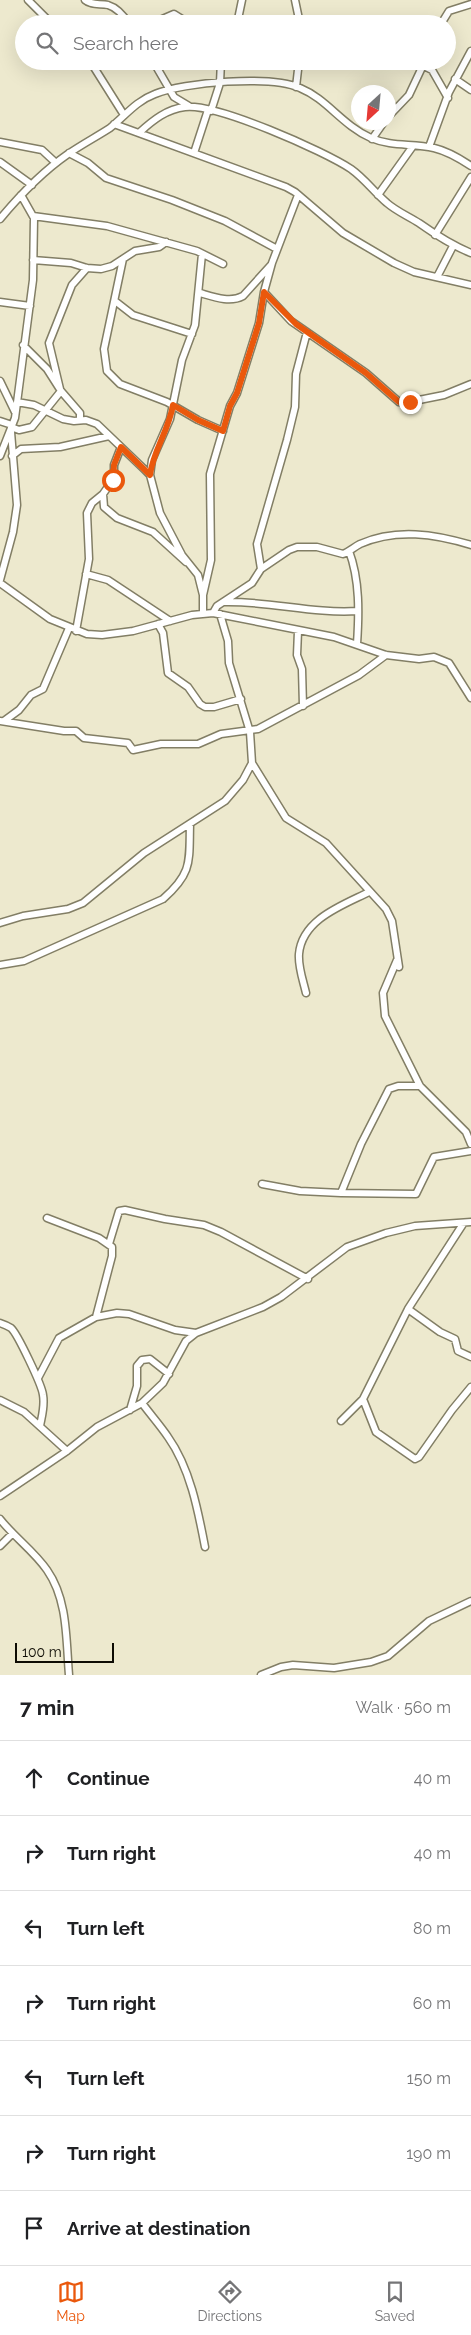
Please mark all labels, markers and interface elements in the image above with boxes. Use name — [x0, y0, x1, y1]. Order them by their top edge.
search box — [15, 15, 456, 70]
icon: search — [33, 29, 61, 57]
text: Search here — [73, 32, 179, 54]
north arrow — [351, 85, 396, 130]
route end — [399, 391, 422, 414]
route start — [102, 469, 125, 492]
scale bar — [15, 1640, 114, 1663]
text: 100 m — [22, 1644, 62, 1660]
text: 7 min — [20, 1695, 74, 1720]
text: Walk · 560 m — [355, 1698, 451, 1717]
icon: ahead — [20, 1764, 48, 1792]
text: Continue — [67, 1767, 150, 1789]
text: 40 m — [414, 1769, 451, 1788]
icon: right — [20, 1839, 48, 1867]
text: Turn right — [67, 1842, 156, 1864]
text: 40 m — [414, 1844, 451, 1863]
icon: left — [20, 1914, 48, 1942]
text: Turn left — [67, 1917, 144, 1939]
text: 80 m — [413, 1919, 451, 1938]
icon: right — [20, 1989, 48, 2017]
text: Turn right — [67, 1992, 156, 2014]
text: 60 m — [413, 1994, 451, 2013]
icon: left — [20, 2064, 48, 2092]
text: Turn left — [67, 2067, 144, 2089]
text: 150 m — [407, 2069, 451, 2088]
icon: right — [20, 2139, 48, 2167]
text: Turn right — [67, 2142, 156, 2164]
text: 190 m — [406, 2144, 451, 2163]
icon: arrive — [20, 2214, 48, 2242]
text: Arrive at destination — [67, 2217, 251, 2239]
tab: Map — [56, 2278, 85, 2324]
tab: Directions — [197, 2278, 262, 2324]
tab: Saved — [375, 2278, 415, 2324]

